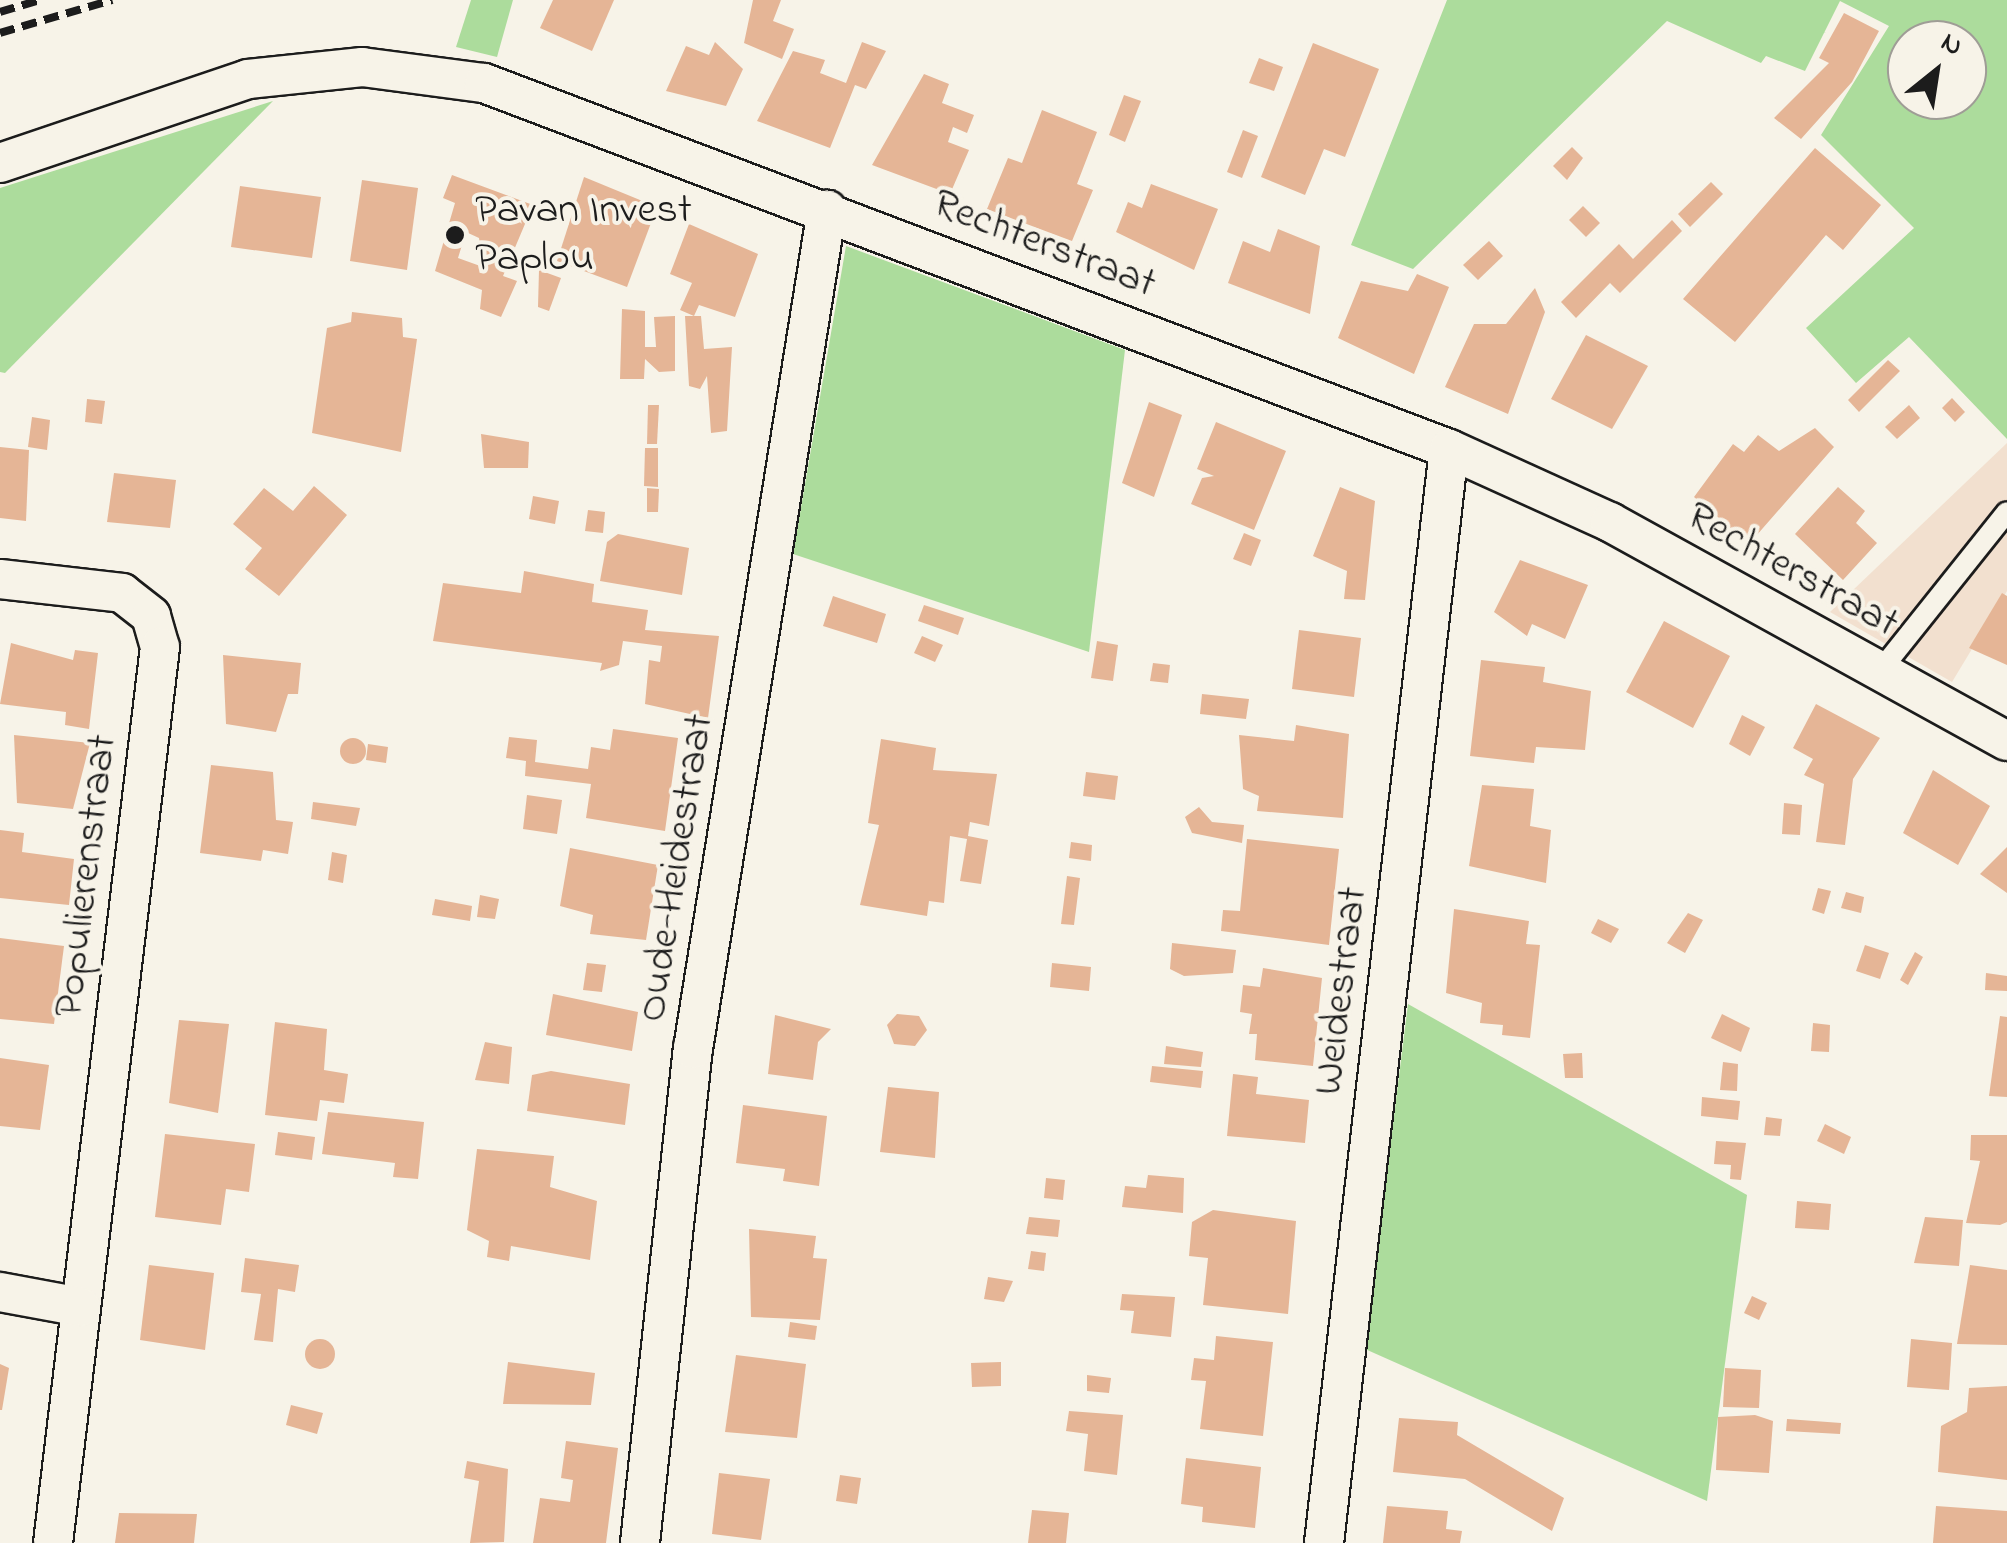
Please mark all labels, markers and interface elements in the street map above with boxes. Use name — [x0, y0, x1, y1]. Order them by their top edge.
north arrow — [1887, 20, 1987, 120]
text: N — [1933, 23, 1970, 68]
street label: Rechterstraat — [925, 179, 1163, 311]
place label: Pavan Invest Paplou — [475, 186, 692, 284]
marker: Pavan Invest Paplou — [444, 224, 466, 246]
street label: Rechterstraat — [1677, 492, 1907, 650]
street label: Oude-Heidestraat — [628, 711, 726, 1025]
street label: Populierenstraat — [45, 732, 129, 1020]
street label: Weidestraat — [1304, 884, 1380, 1098]

